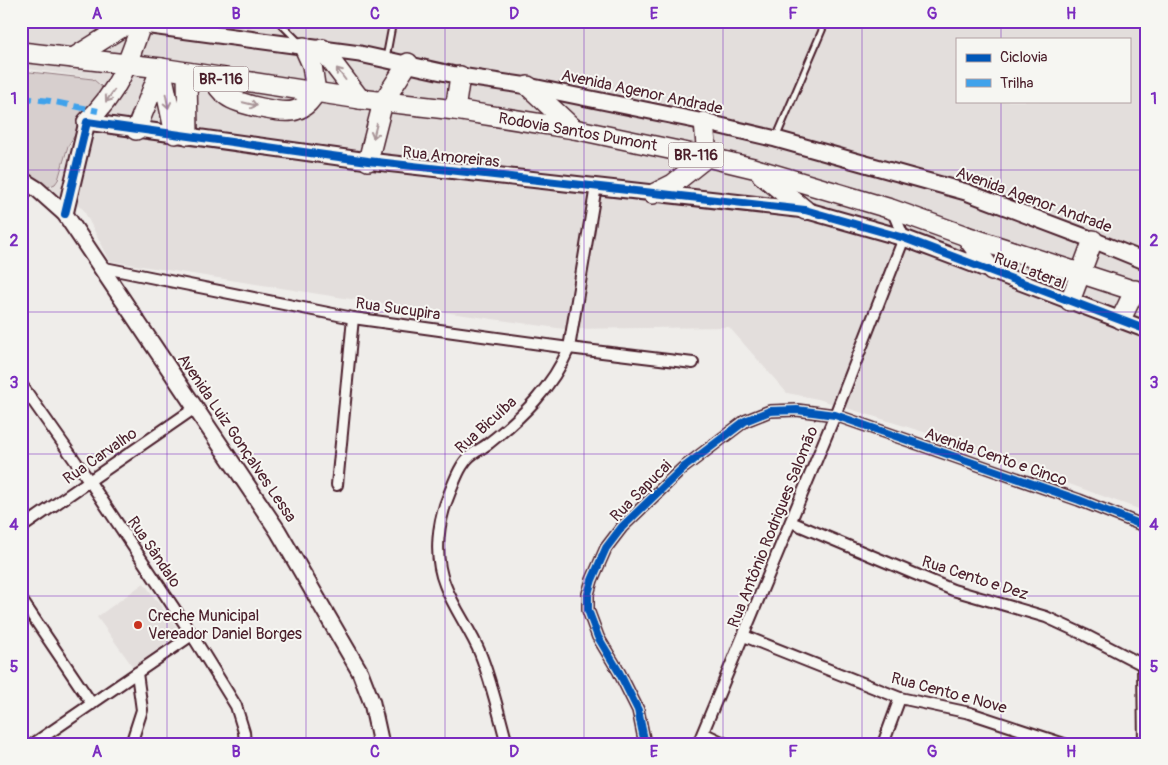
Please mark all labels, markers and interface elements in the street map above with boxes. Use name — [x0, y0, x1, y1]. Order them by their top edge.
text: A — [92, 4, 103, 24]
text: B — [231, 4, 241, 24]
text: C — [370, 4, 380, 24]
text: D — [509, 4, 519, 24]
text: E — [650, 4, 659, 24]
text: F — [788, 4, 798, 24]
text: G — [927, 4, 938, 24]
text: H — [1066, 4, 1076, 24]
legend — [956, 38, 1130, 102]
text: Ciclovia — [1000, 48, 1048, 67]
street label: Avenida Agenor Andrade — [560, 65, 725, 119]
road number: BR-116 — [194, 66, 248, 92]
one-way arrow — [335, 68, 346, 81]
text: Trilha — [1000, 74, 1034, 93]
text: 1 — [11, 89, 17, 109]
one-way arrow — [105, 89, 115, 103]
text: 1 — [1151, 89, 1157, 109]
one-way arrow — [163, 93, 173, 109]
one-way arrow — [242, 100, 258, 109]
street label: Rodovia Santos Dumont — [497, 108, 660, 156]
one-way arrow — [370, 123, 379, 139]
street label: Rua Amoreiras — [401, 142, 501, 172]
road number: BR-116 — [668, 142, 724, 168]
street label: Avenida Agenor Andrade — [953, 163, 1115, 238]
text: 2 — [10, 231, 19, 251]
text: 2 — [1150, 231, 1159, 251]
street label: Rua Lateral — [991, 248, 1069, 294]
street label: Rua Sucupira — [354, 293, 442, 325]
street label: Avenida Luiz Gonçalves Lessa — [173, 350, 301, 526]
text: 3 — [10, 373, 19, 393]
text: 3 — [1150, 373, 1159, 393]
street label: Rua Bicuíba — [451, 392, 521, 458]
street label: Rua Carvalho — [59, 423, 141, 489]
street label: Rua Antônio Rodrigues Salomão — [723, 423, 823, 631]
street label: Avenida Cento e Cinco — [922, 423, 1070, 491]
street label: Rua Sapucai — [606, 456, 676, 526]
street label: Rua Sândalo — [123, 513, 185, 592]
text: 4 — [9, 515, 19, 535]
text: 4 — [1149, 515, 1159, 535]
street label: Rua Cento e Dez — [919, 551, 1031, 605]
place label: Creche Municipal Vereador Daniel Borges — [148, 606, 302, 644]
marker: Creche Municipal Vereador Daniel Borges — [132, 619, 144, 631]
text: 5 — [10, 657, 19, 677]
text: 5 — [1150, 657, 1159, 677]
street label: Rua Cento e Nove — [889, 668, 1009, 718]
text: A — [92, 742, 103, 762]
text: B — [231, 742, 241, 762]
text: C — [370, 742, 380, 762]
text: D — [509, 742, 519, 762]
text: E — [650, 742, 659, 762]
text: F — [788, 742, 798, 762]
text: G — [927, 742, 938, 762]
text: H — [1066, 742, 1076, 762]

